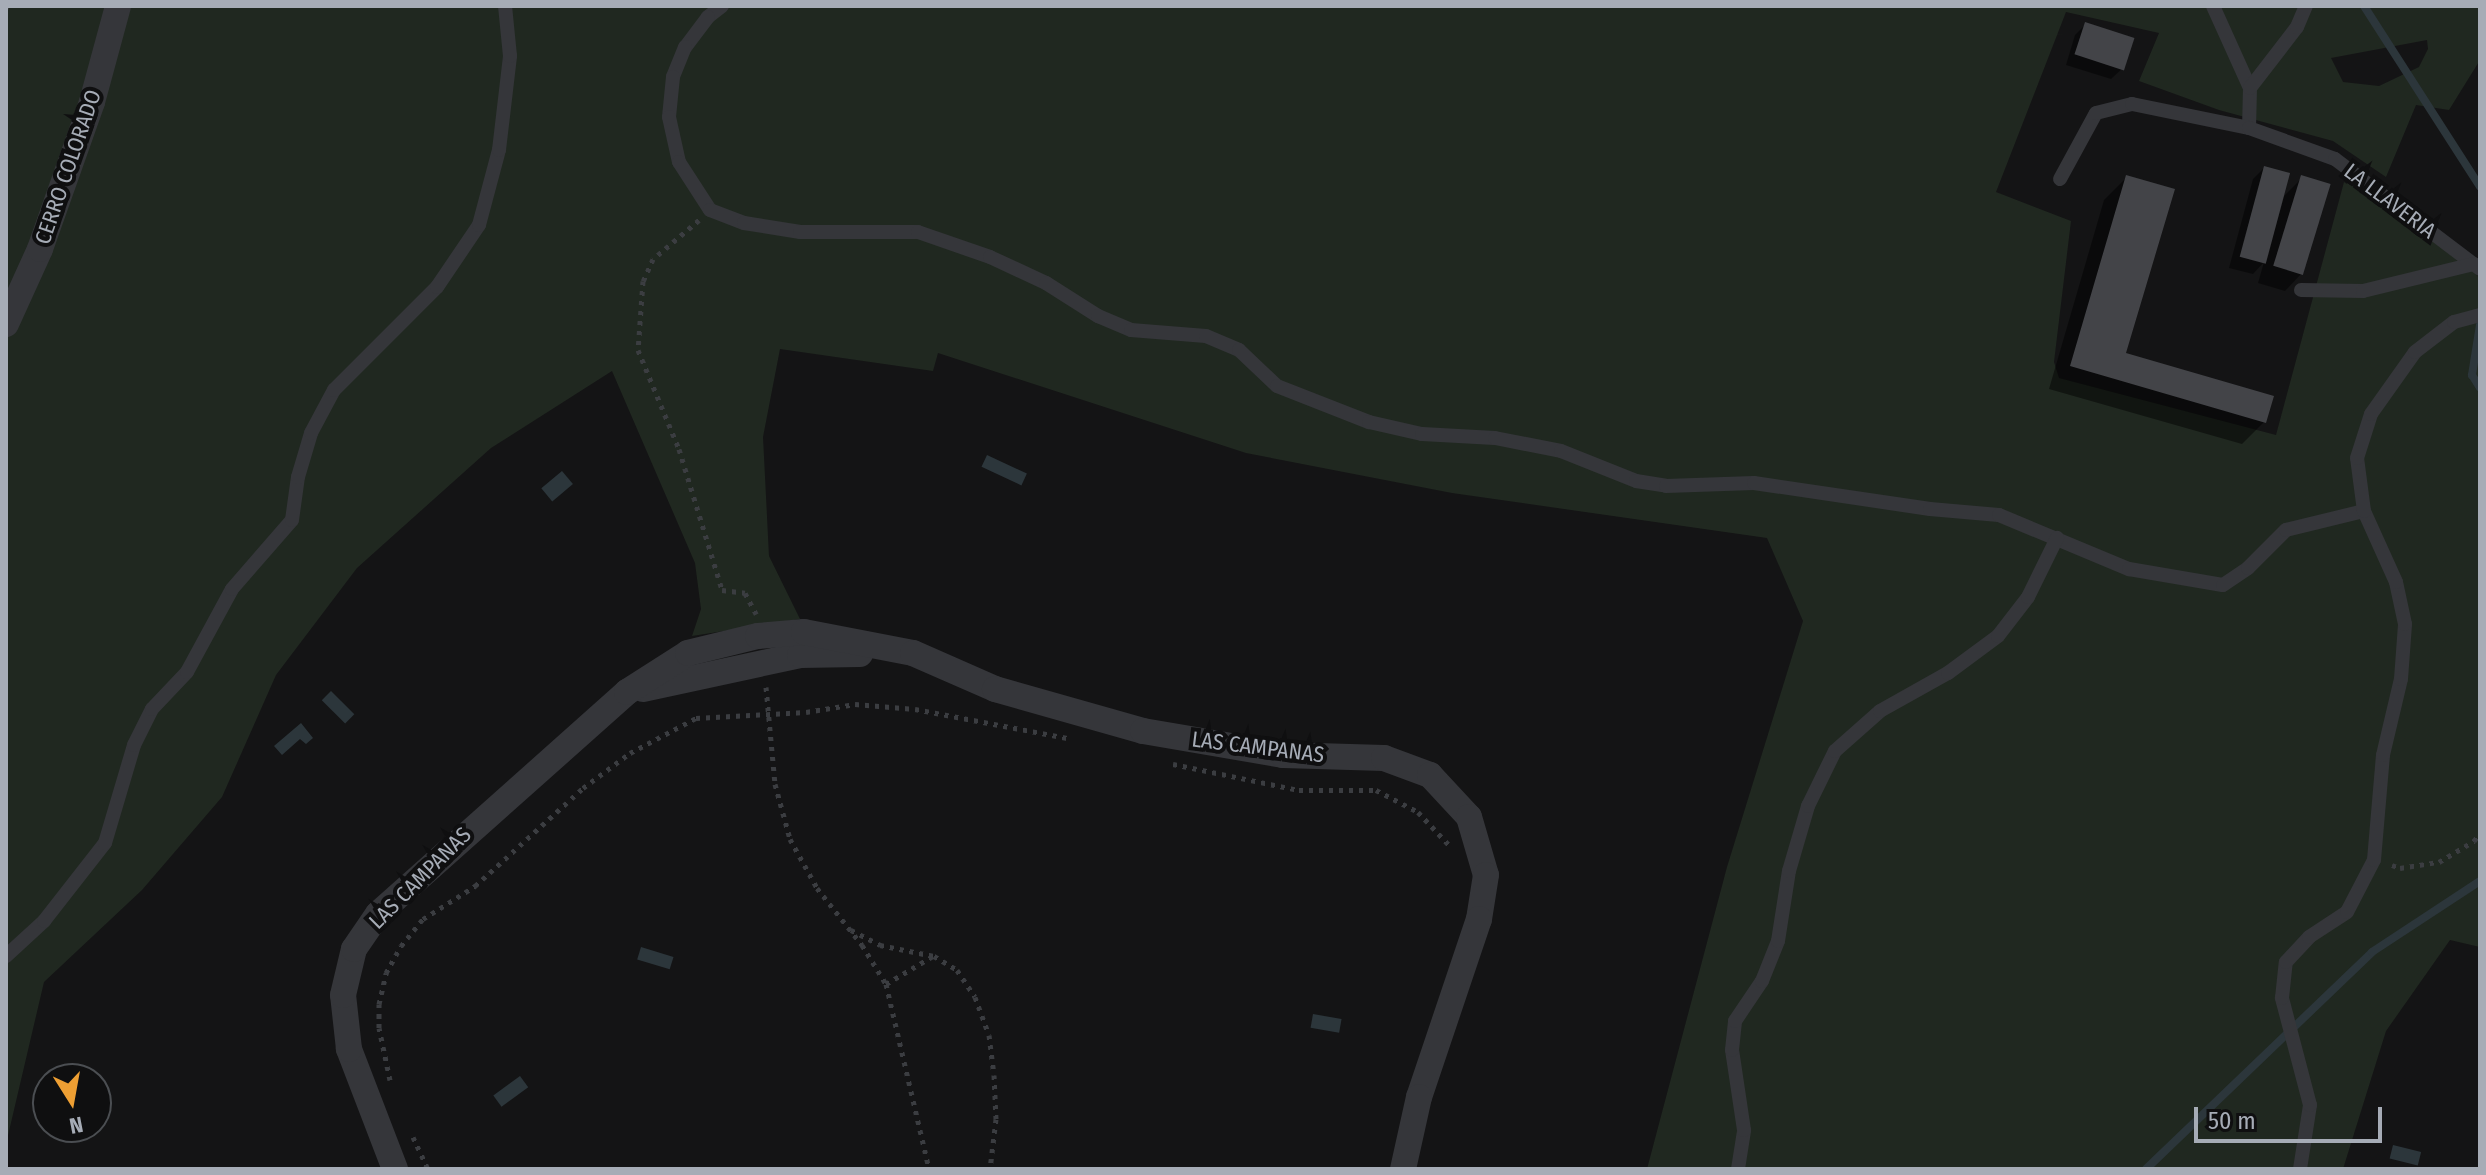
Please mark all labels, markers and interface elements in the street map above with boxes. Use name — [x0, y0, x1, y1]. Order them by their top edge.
street label: CERRO COLORADO — [29, 86, 107, 248]
street label: LA LLAVERIA — [2339, 158, 2441, 244]
street label: LAS CAMPANAS — [1190, 726, 1326, 768]
street label: LAS CAMPANAS — [364, 822, 476, 934]
north arrow — [32, 1063, 112, 1143]
scale bar — [2198, 1091, 2386, 1141]
text: 50 m — [2208, 1107, 2256, 1135]
text: N — [67, 1111, 85, 1140]

